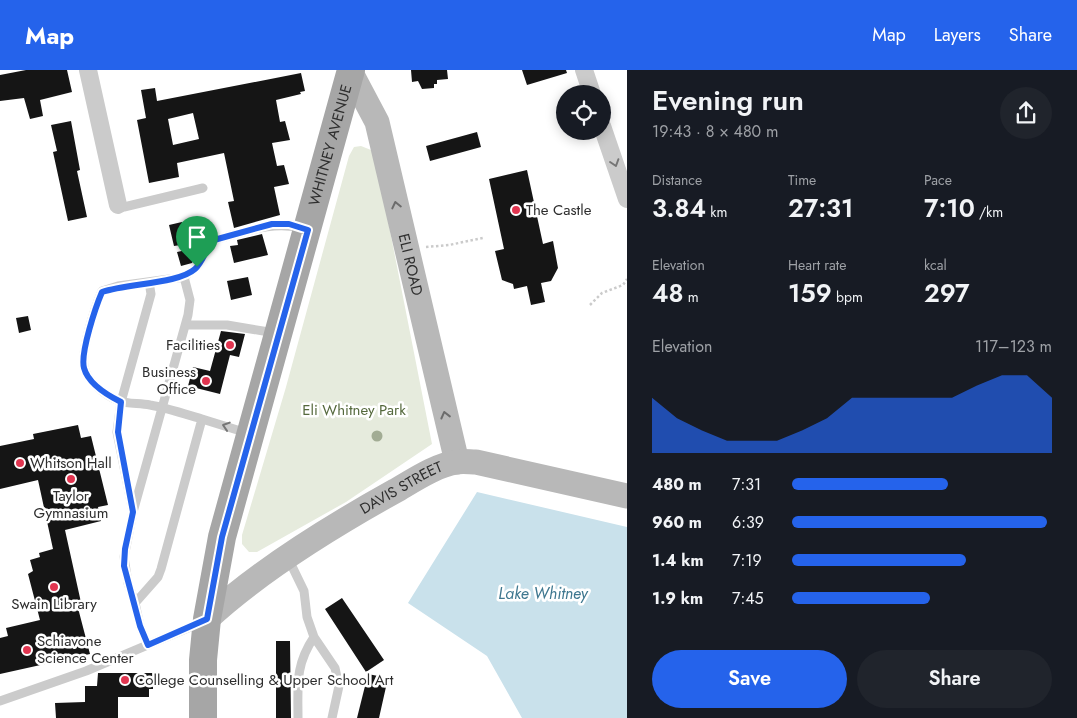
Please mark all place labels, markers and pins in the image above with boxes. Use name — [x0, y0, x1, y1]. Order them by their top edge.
place label: The Castle — [526, 199, 592, 221]
marker: The Castle — [510, 204, 522, 216]
pin — [176, 216, 218, 267]
place label: Facilities — [166, 334, 220, 356]
marker: Facilities — [224, 339, 236, 351]
place label: Business Office — [142, 361, 196, 400]
marker: Business Office — [200, 375, 212, 387]
place label: Whitson Hall — [30, 452, 112, 474]
marker: Whitson Hall — [14, 457, 26, 469]
marker: Taylor Gymnasium — [65, 473, 77, 485]
place label: Taylor Gymnasium — [34, 485, 108, 524]
marker: Swain Library — [48, 581, 60, 593]
place label: Swain Library — [11, 593, 97, 615]
place label: Schiavone Science Center — [37, 630, 134, 669]
marker: Schiavone Science Center — [21, 644, 33, 656]
place label: College Counselling & Upper School Art — [135, 669, 394, 691]
marker: College Counselling & Upper School Art — [119, 674, 131, 686]

